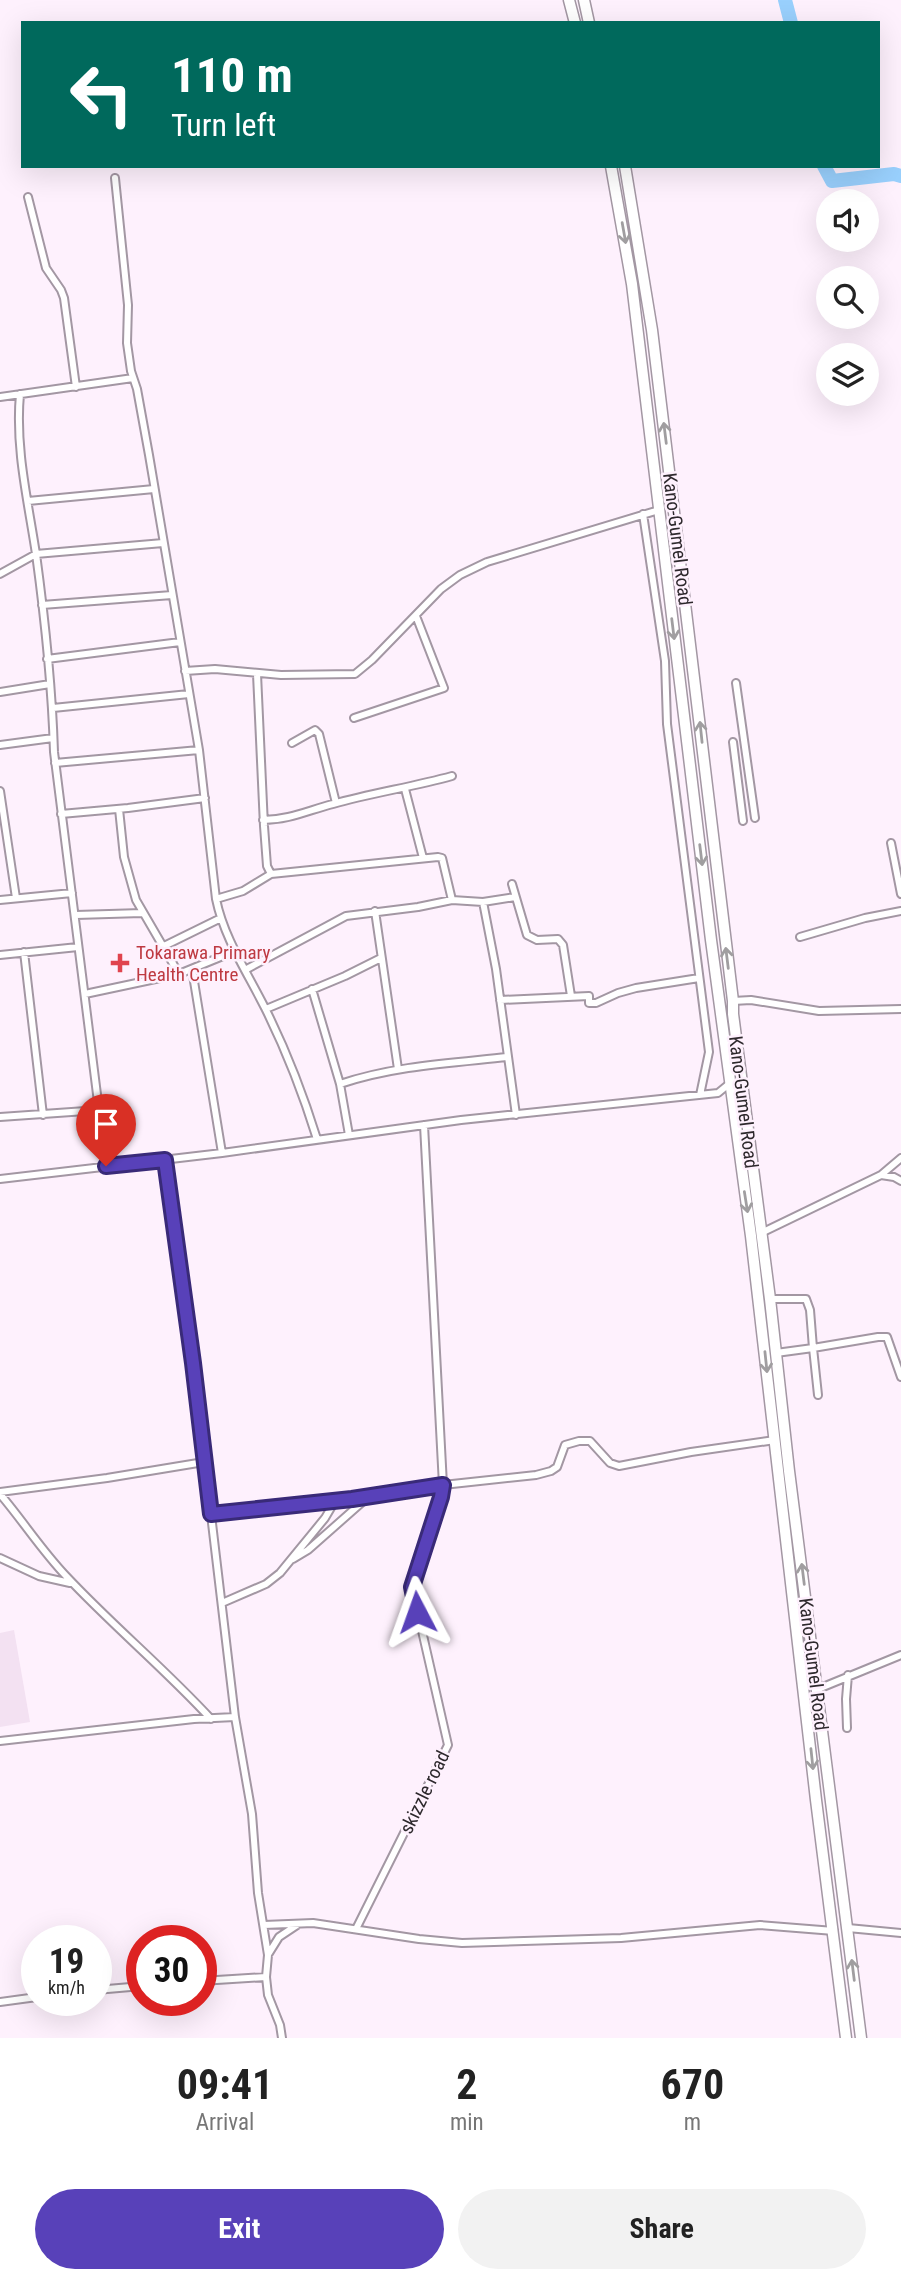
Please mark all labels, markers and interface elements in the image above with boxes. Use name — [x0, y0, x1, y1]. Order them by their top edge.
text: 110 m — [171, 47, 293, 104]
icon: left — [56, 49, 147, 140]
text: Turn left — [171, 106, 276, 144]
map controls — [816, 189, 879, 406]
button: sound — [816, 189, 879, 252]
one-way arrow — [617, 221, 631, 244]
button: search — [816, 266, 879, 329]
button: layers — [816, 343, 879, 406]
one-way arrow — [658, 422, 671, 445]
street label: Kano-Gumel Road — [658, 471, 697, 607]
one-way arrow — [667, 617, 680, 640]
one-way arrow — [694, 721, 707, 744]
one-way arrow — [695, 843, 708, 866]
place label: Tokarawa Primary Health Centre — [136, 941, 271, 986]
one-way arrow — [721, 947, 734, 970]
marker: Tokarawa Primary Health Centre — [110, 953, 130, 973]
street label: Kano-Gumel Road — [724, 1034, 763, 1170]
pin — [76, 1094, 136, 1166]
icon: arrive — [87, 1105, 125, 1143]
one-way arrow — [740, 1190, 753, 1213]
one-way arrow — [759, 1350, 772, 1373]
one-way arrow — [796, 1564, 809, 1586]
position arrow — [380, 1575, 454, 1649]
street label: Kano-Gumel Road — [794, 1596, 833, 1732]
street label: skizzle road — [394, 1747, 454, 1838]
one-way arrow — [806, 1747, 819, 1769]
speed limit sign: 30 — [126, 1925, 217, 2016]
text: 19 — [49, 1941, 84, 1982]
one-way arrow — [847, 1959, 860, 1982]
text: km/h — [48, 1977, 85, 1998]
text: 09:41 — [177, 2060, 273, 2109]
text: 2 — [456, 2060, 477, 2109]
text: 670 — [660, 2060, 724, 2109]
text: Arrival — [196, 2109, 254, 2136]
text: min — [450, 2109, 484, 2136]
text: m — [684, 2109, 701, 2136]
button: Exit — [35, 2189, 444, 2269]
button: Share — [458, 2189, 866, 2269]

